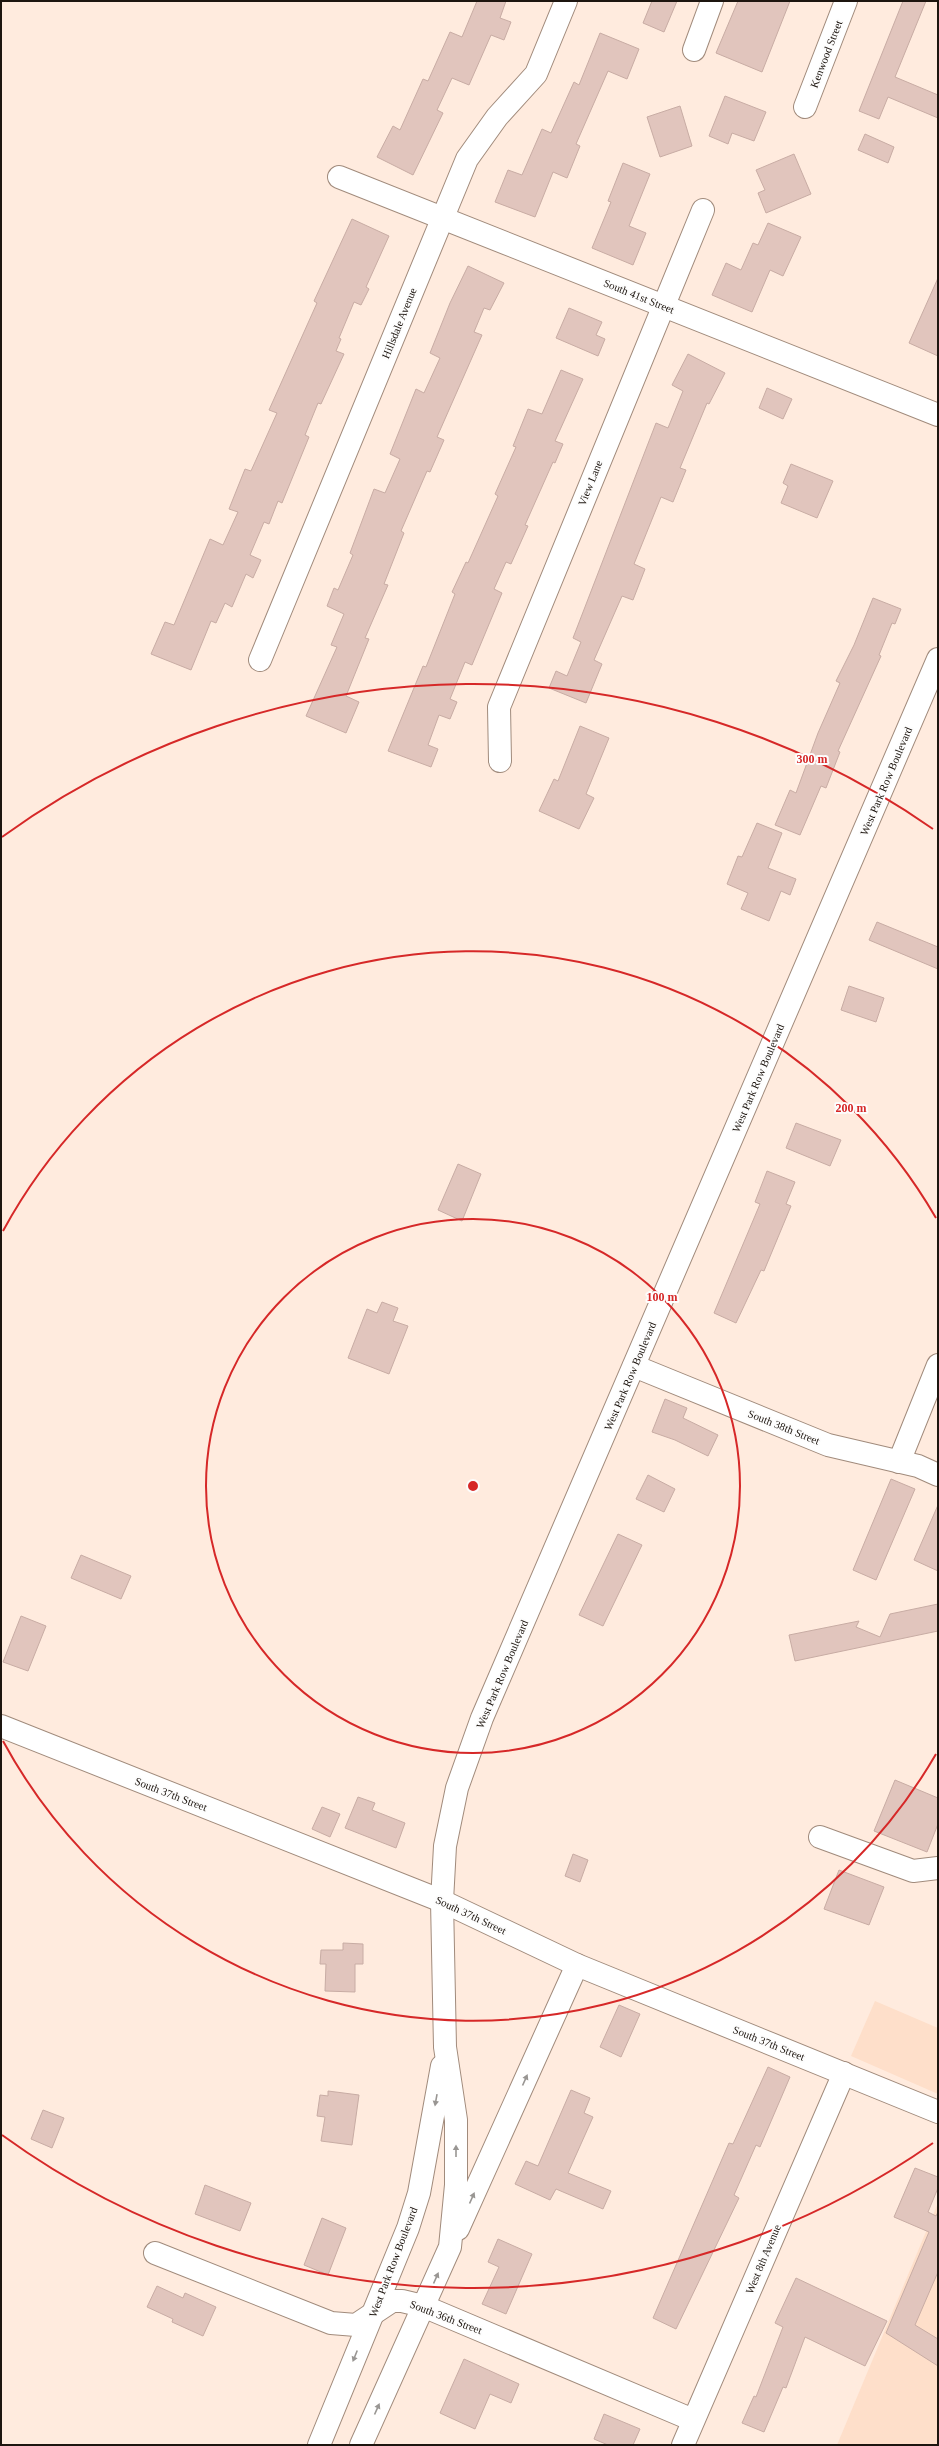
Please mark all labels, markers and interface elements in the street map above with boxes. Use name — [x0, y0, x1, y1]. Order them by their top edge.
street label: Kenwood Street — [808, 19, 844, 89]
street label: South 41st Street — [602, 276, 676, 316]
street label: Hillsdale Avenue — [379, 286, 419, 360]
street label: View Lane — [575, 458, 605, 507]
street label: West Park Row Boulevard — [858, 724, 915, 837]
text: 300 m — [797, 752, 828, 766]
street label: West Park Row Boulevard — [730, 1021, 787, 1134]
text: 200 m — [836, 1101, 867, 1115]
text: 100 m — [647, 1290, 678, 1304]
street label: West Park Row Boulevard — [602, 1319, 659, 1432]
street label: South 38th Street — [746, 1407, 822, 1447]
centre of rings — [466, 1479, 480, 1493]
street label: West Park Row Boulevard — [474, 1617, 531, 1730]
street label: South 37th Street — [133, 1775, 209, 1813]
street label: South 37th Street — [434, 1893, 508, 1937]
street label: South 37th Street — [731, 2023, 807, 2063]
one-way arrow — [522, 2074, 528, 2085]
one-way arrow — [433, 2094, 439, 2106]
one-way arrow — [453, 2144, 459, 2157]
one-way arrow — [469, 2192, 475, 2204]
street label: West Park Row Boulevard — [366, 2205, 420, 2319]
street label: West 8th Avenue — [743, 2222, 783, 2295]
one-way arrow — [433, 2272, 439, 2284]
street label: South 36th Street — [408, 2298, 484, 2336]
one-way arrow — [352, 2350, 358, 2362]
one-way arrow — [374, 2404, 380, 2415]

